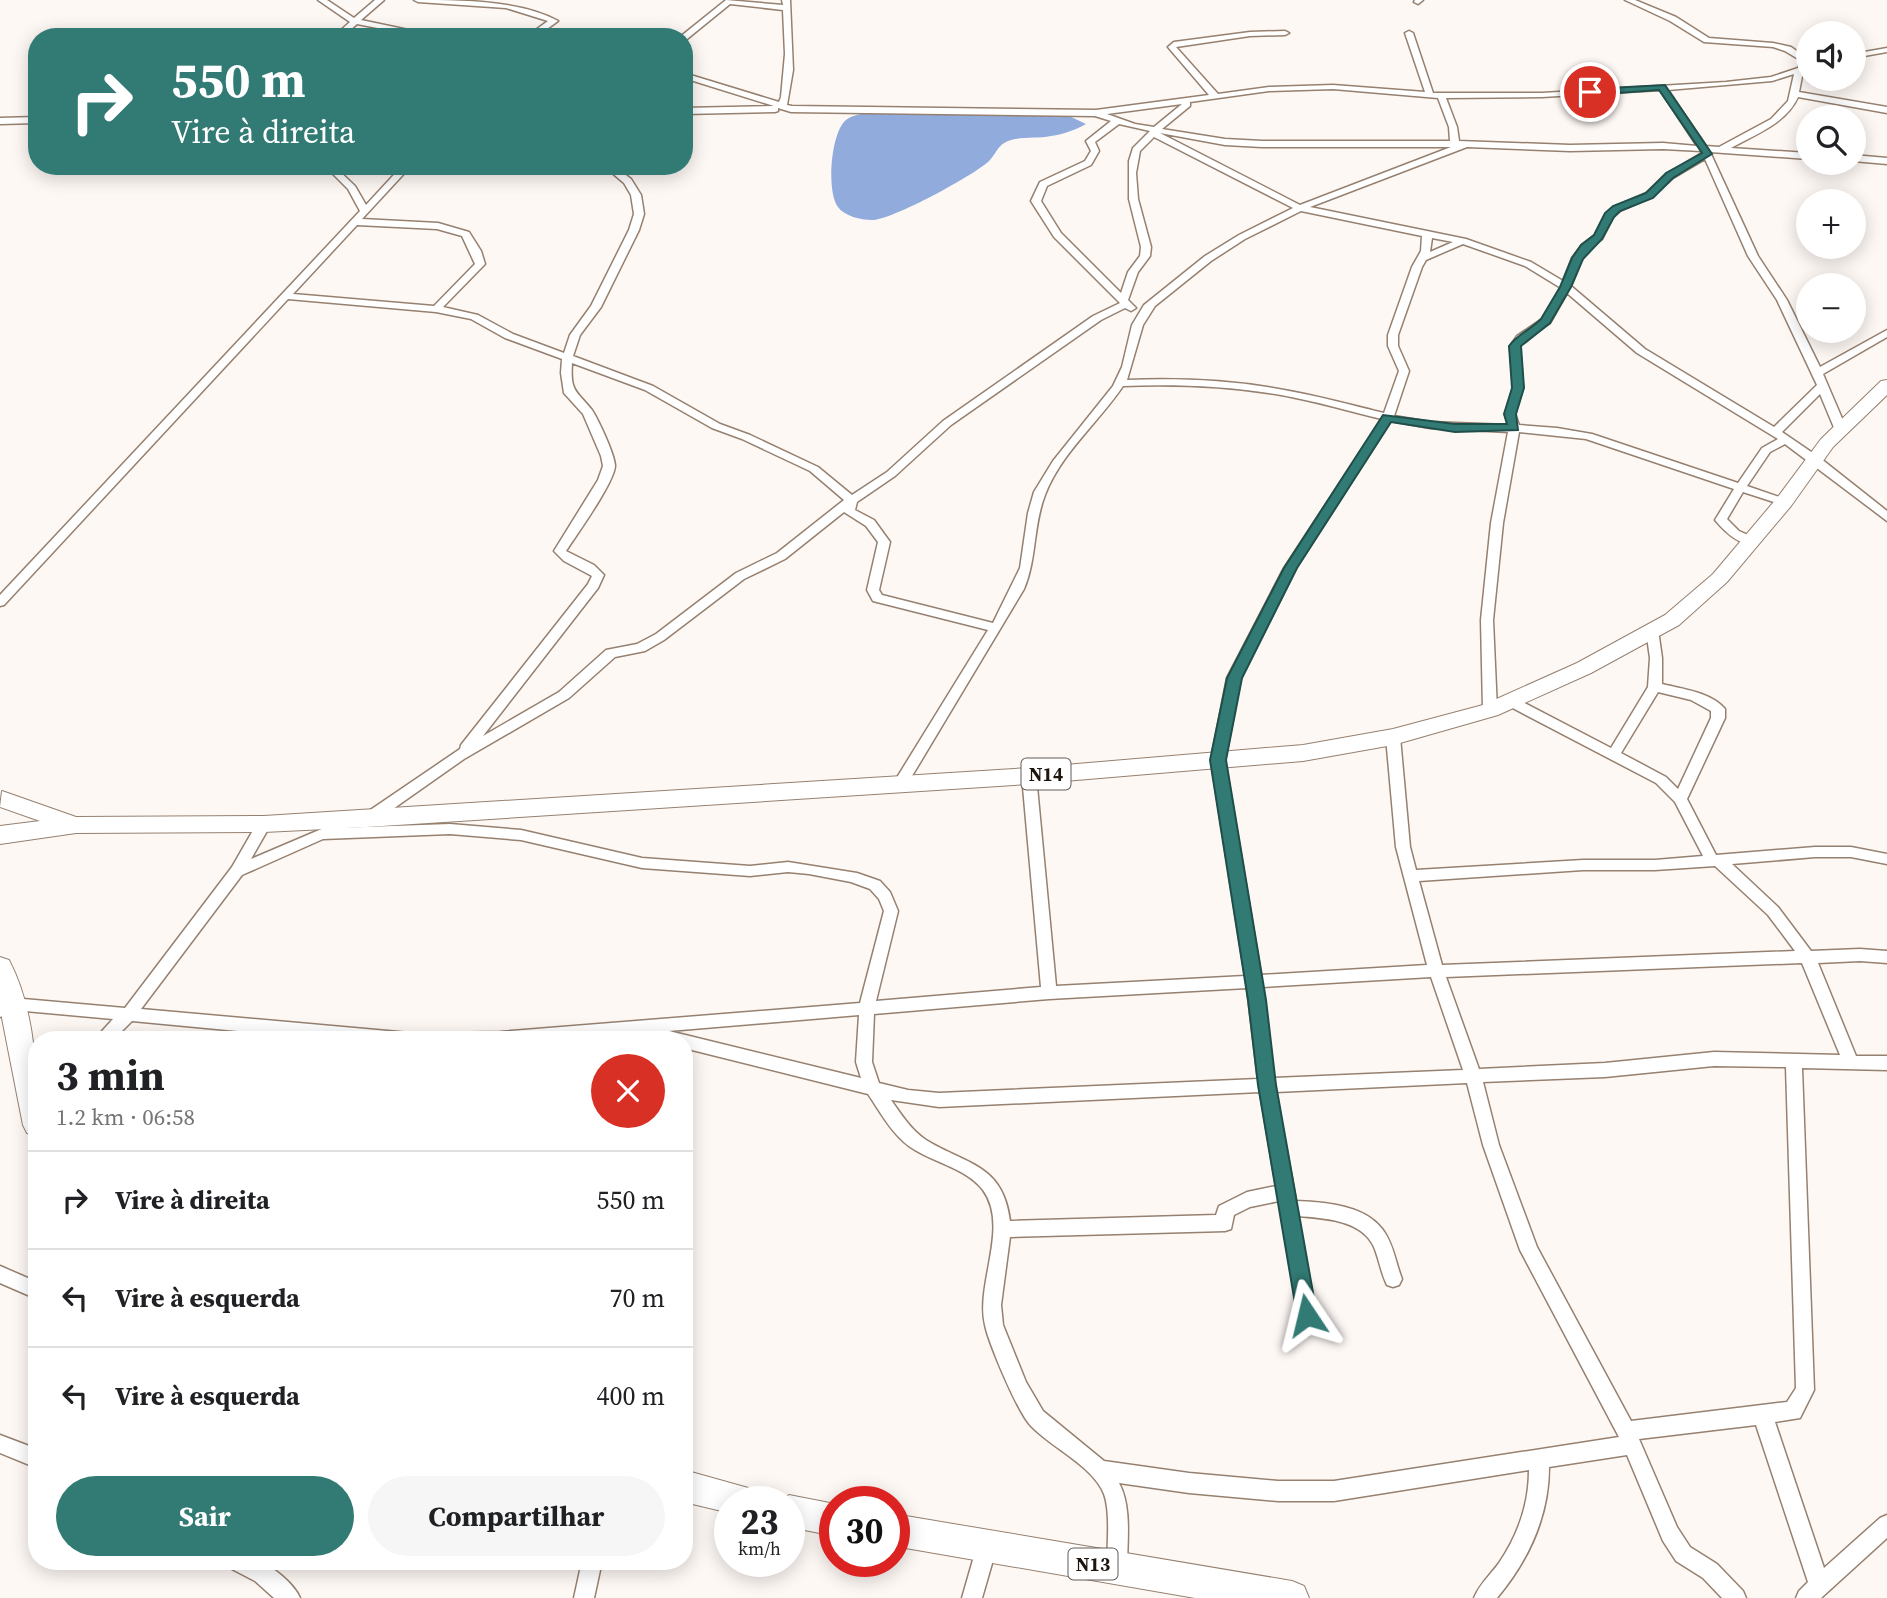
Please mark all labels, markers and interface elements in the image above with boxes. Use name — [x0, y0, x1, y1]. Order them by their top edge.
map controls — [1796, 21, 1866, 343]
button: sound — [1796, 21, 1866, 91]
text: 550 m — [171, 46, 306, 113]
icon: right — [56, 56, 147, 147]
pin — [1560, 62, 1620, 122]
icon: arrive — [1571, 73, 1609, 111]
button: search — [1796, 105, 1866, 175]
text: Vire à direita — [171, 110, 355, 154]
button: + — [1796, 189, 1866, 259]
button: − — [1796, 273, 1866, 343]
road number: N14 — [1021, 758, 1070, 790]
text: 3 min — [56, 1046, 165, 1104]
button: close — [591, 1054, 665, 1128]
text: 1.2 km · 06:58 — [56, 1101, 195, 1133]
icon: right — [56, 1181, 94, 1219]
text: Vire à direita — [115, 1182, 270, 1218]
text: 550 m — [597, 1182, 665, 1218]
position arrow — [1270, 1278, 1344, 1352]
icon: left — [56, 1279, 94, 1317]
text: Vire à esquerda — [115, 1280, 300, 1316]
text: 70 m — [610, 1280, 665, 1316]
icon: left — [56, 1377, 94, 1415]
text: Vire à esquerda — [115, 1378, 300, 1414]
text: 400 m — [597, 1378, 665, 1414]
button: Sair — [56, 1476, 354, 1556]
button: Compartilhar — [368, 1476, 665, 1556]
speed limit sign: 30 — [819, 1486, 910, 1577]
text: 23 — [741, 1498, 778, 1546]
text: km/h — [738, 1536, 781, 1561]
road number: N13 — [1068, 1548, 1118, 1580]

